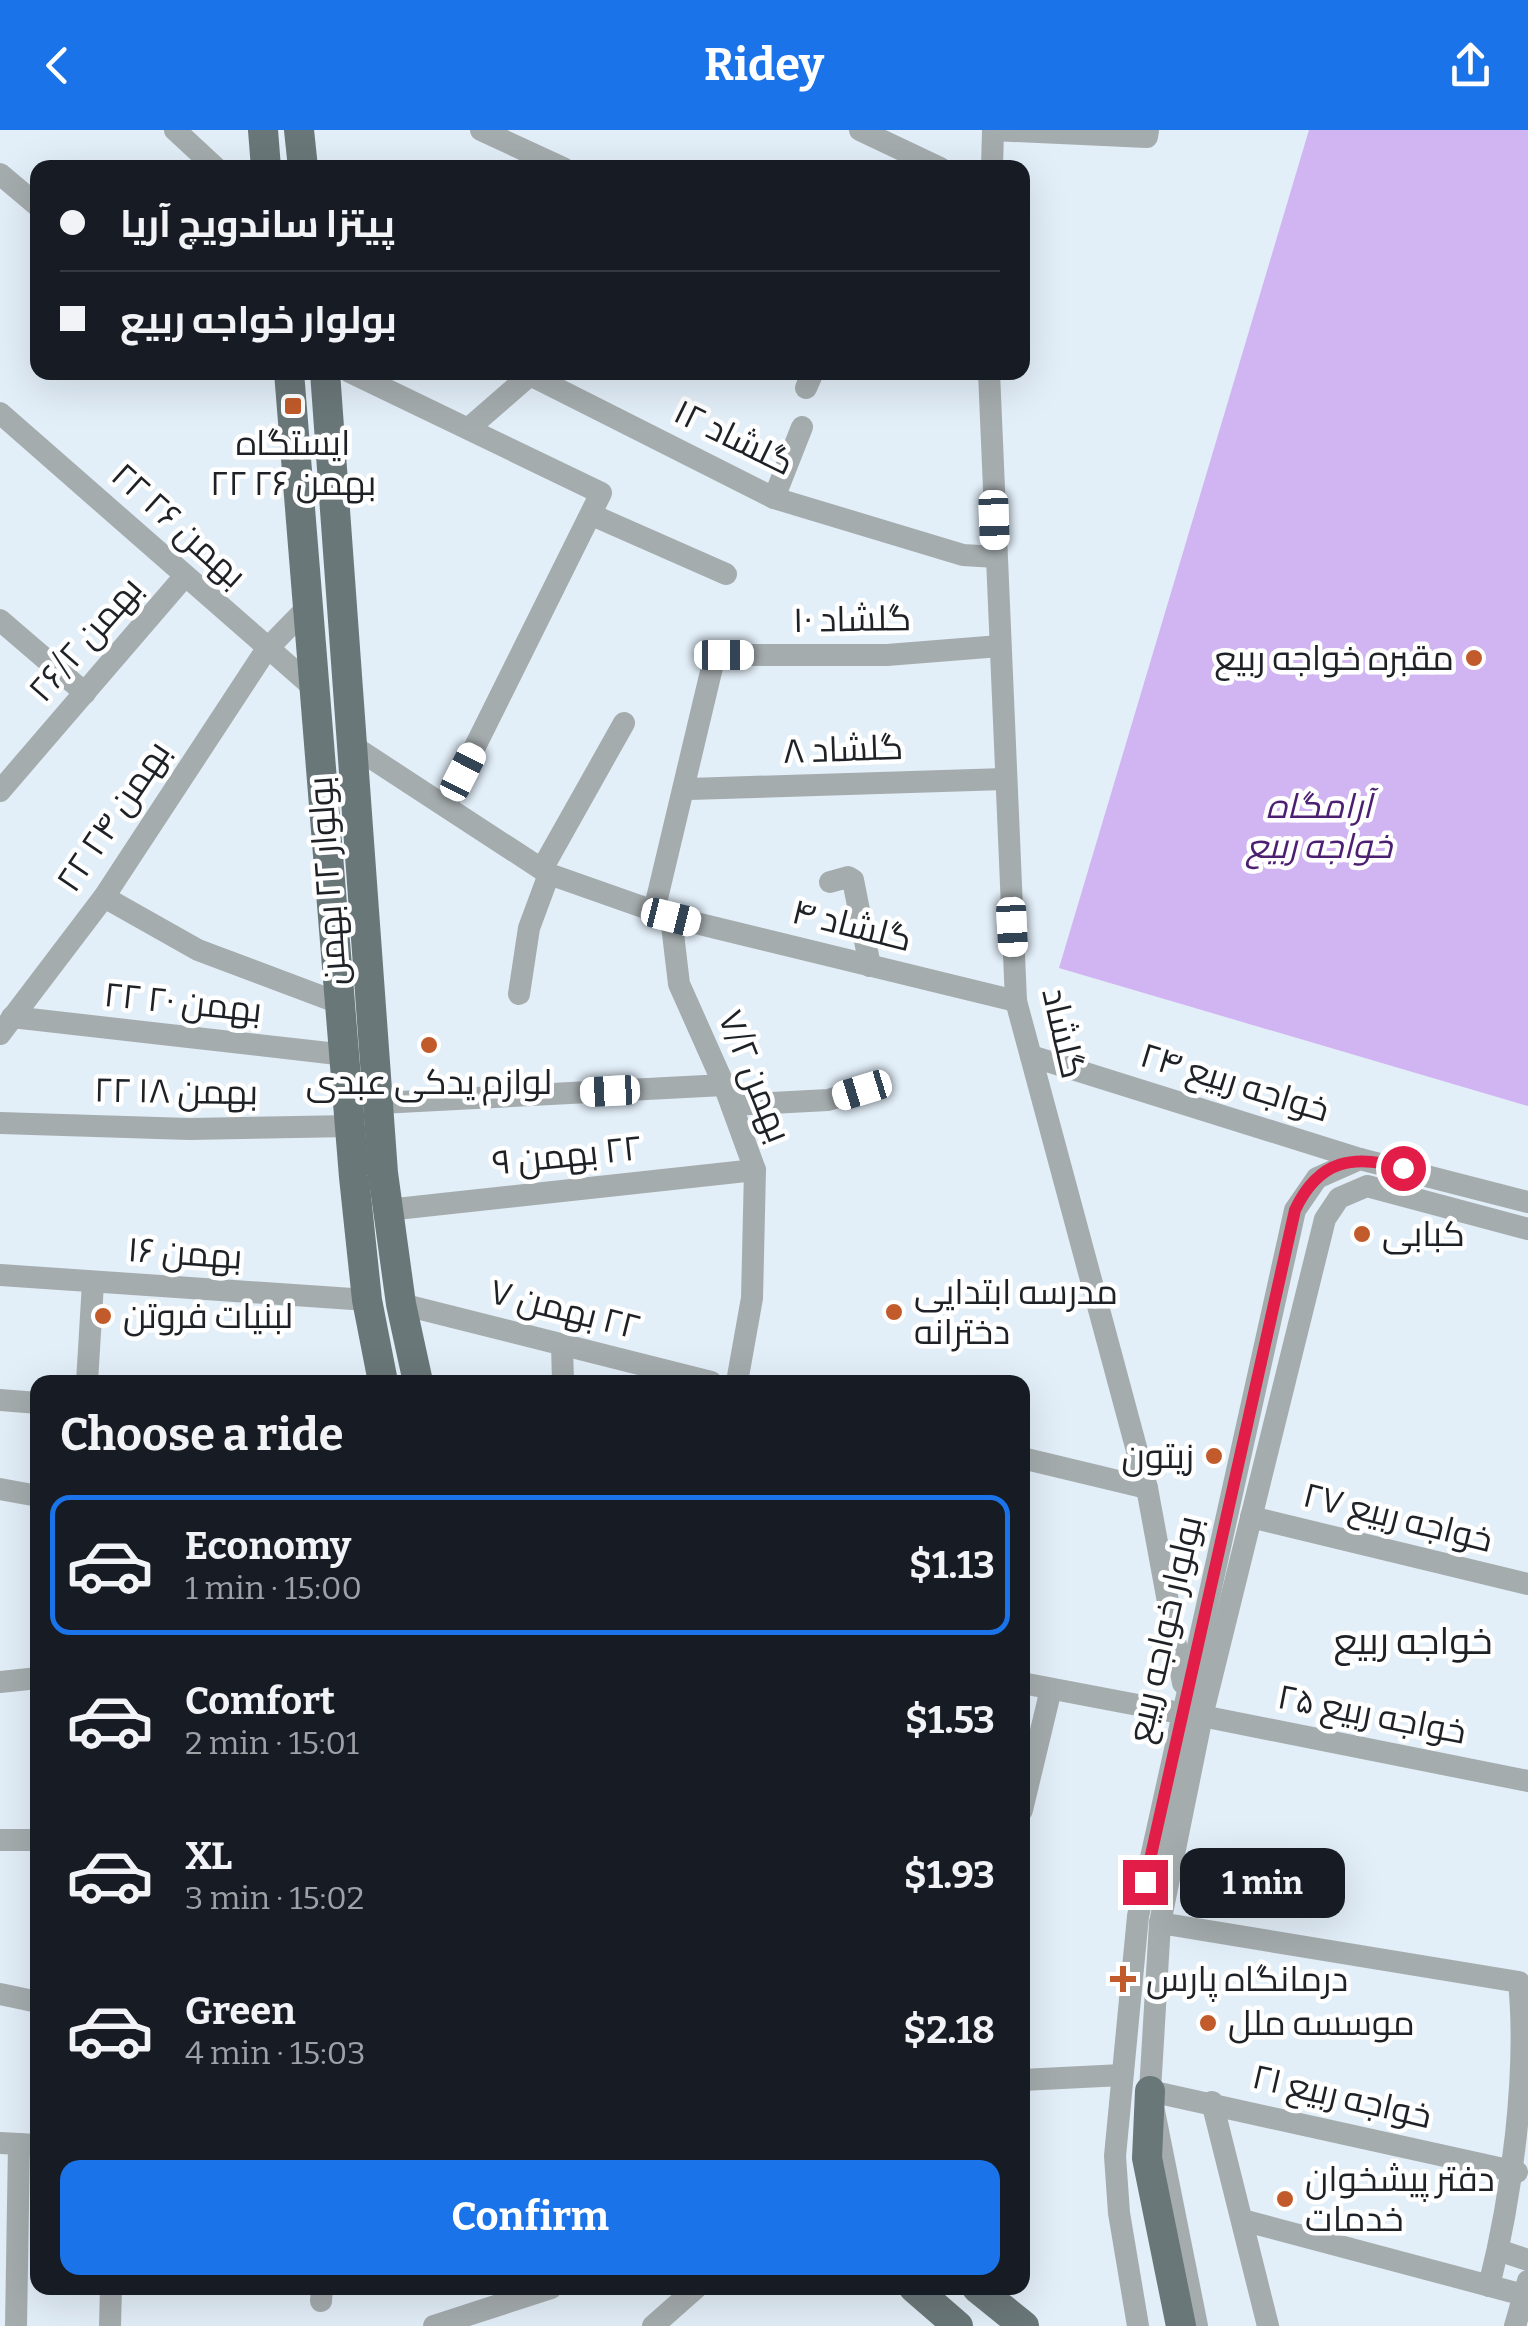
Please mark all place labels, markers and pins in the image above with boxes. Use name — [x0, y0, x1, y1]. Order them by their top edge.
marker: ایستگاه ۲۲ بهمن ۲۶ — [282, 395, 304, 417]
place label: ایستگاه ۲۲ بهمن ۲۶ — [210, 422, 376, 504]
place label: مقبره خواجه ربیع — [1214, 637, 1454, 681]
marker: مقبره خواجه ربیع — [1463, 647, 1485, 669]
marker: لوازم یدکی عبدی — [418, 1034, 440, 1056]
place label: لوازم یدکی عبدی — [306, 1061, 552, 1106]
place label: کبابی — [1382, 1213, 1465, 1255]
marker: کبابی — [1351, 1223, 1373, 1245]
place label: مدرسه ابتدایی دخترانه — [914, 1271, 1118, 1353]
place label: لبنیات فروتن — [123, 1295, 293, 1337]
marker: مدرسه ابتدایی دخترانه — [883, 1301, 905, 1323]
marker: لبنیات فروتن — [92, 1305, 114, 1327]
place label: زیتون — [1122, 1435, 1194, 1477]
marker: زیتون — [1203, 1445, 1225, 1467]
place label: درمانگاه پارس — [1146, 1958, 1348, 2002]
marker: درمانگاه پارس — [1110, 1966, 1136, 1992]
place label: موسسه ملل — [1228, 2002, 1415, 2044]
marker: موسسه ملل — [1197, 2012, 1219, 2034]
place label: دفتر پیشخوان خدمات — [1305, 2158, 1495, 2240]
marker: دفتر پیشخوان خدمات — [1274, 2188, 1296, 2210]

